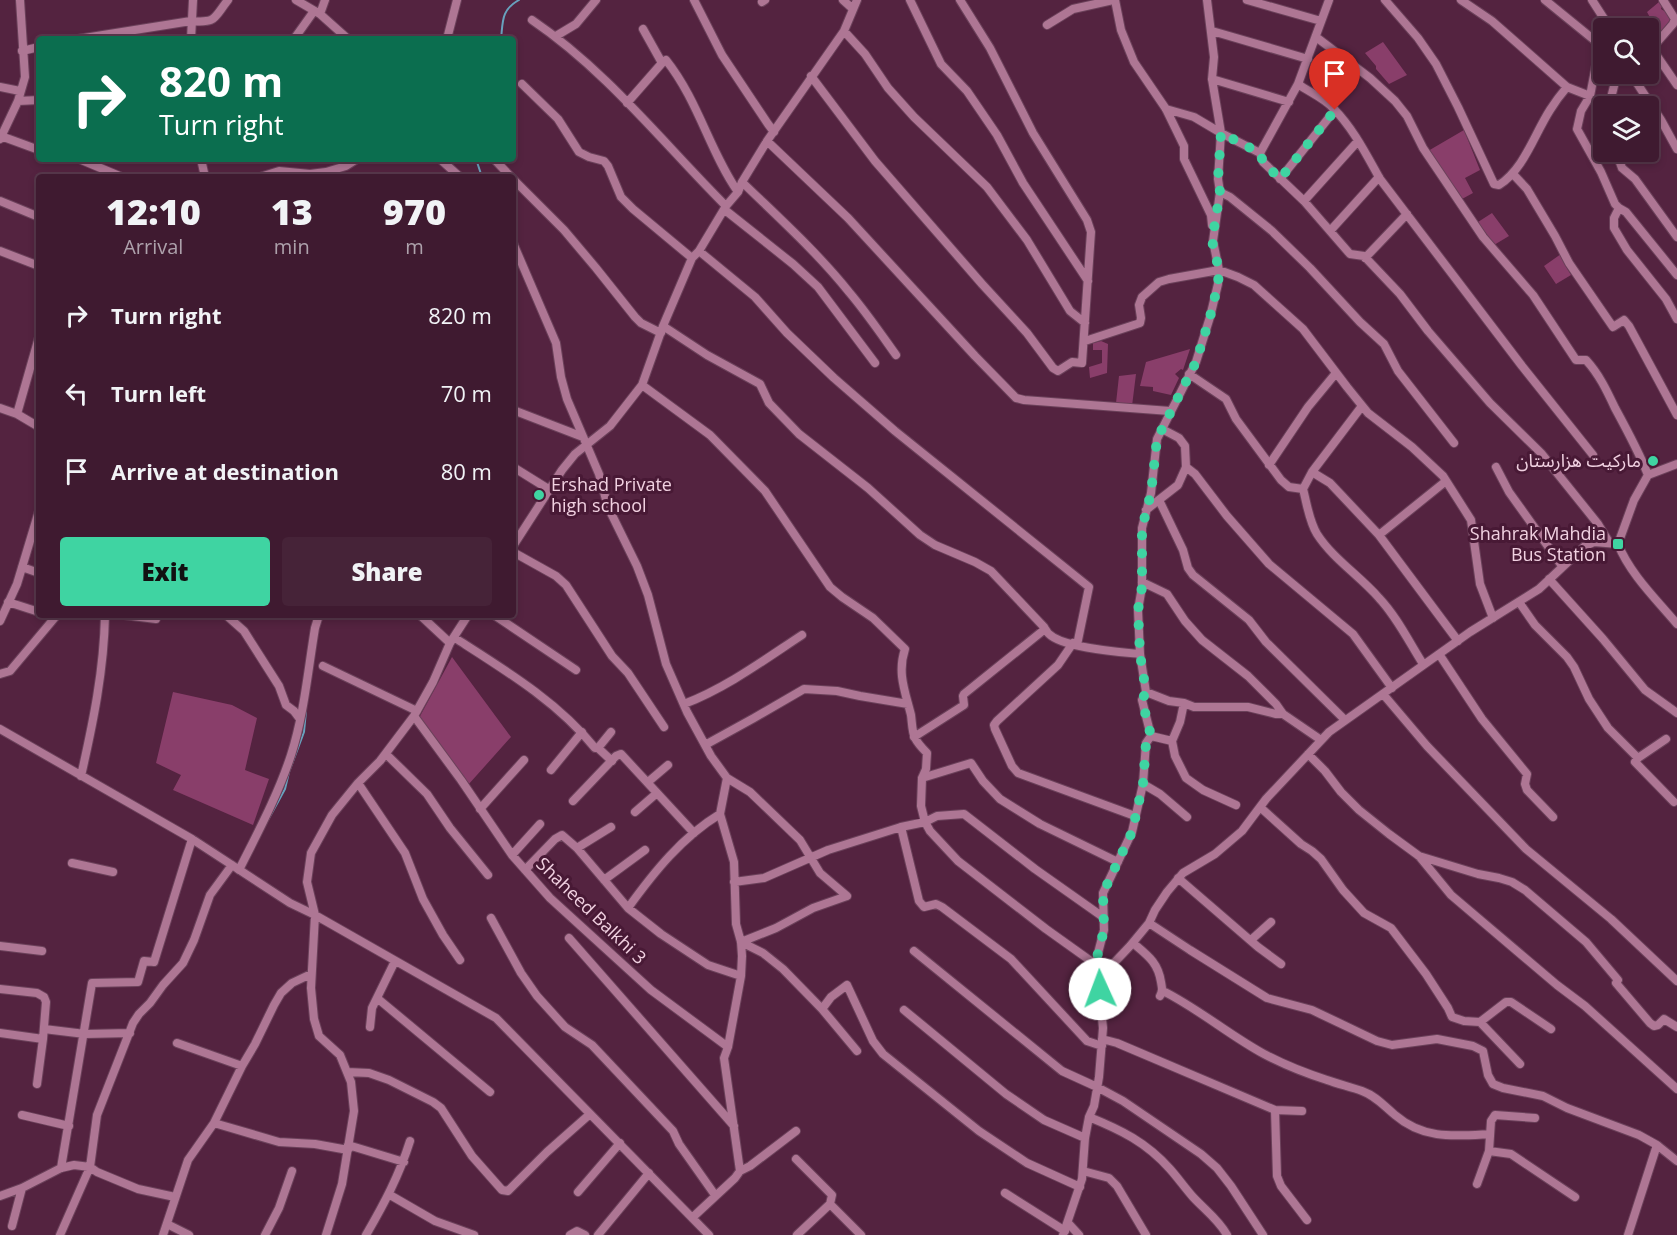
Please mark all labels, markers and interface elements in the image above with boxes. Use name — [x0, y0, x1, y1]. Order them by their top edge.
map controls — [1593, 18, 1659, 162]
button: search — [1593, 18, 1659, 84]
pin — [1309, 48, 1360, 110]
text: 820 m — [159, 52, 283, 109]
icon: arrive — [1318, 57, 1351, 90]
icon: right — [60, 60, 138, 138]
button: layers — [1593, 96, 1659, 162]
text: Turn right — [159, 106, 284, 143]
text: 12:10 — [106, 187, 201, 236]
text: 13 — [271, 187, 313, 236]
text: 970 — [383, 187, 446, 236]
text: Arrival — [123, 233, 183, 260]
text: min — [274, 233, 310, 260]
text: m — [405, 233, 424, 260]
icon: right — [60, 299, 93, 332]
text: Turn right — [111, 300, 222, 330]
text: 820 m — [428, 300, 492, 330]
icon: left — [60, 377, 93, 410]
text: Turn left — [111, 378, 206, 408]
text: 70 m — [441, 378, 492, 408]
place label: مارکیت هزارستان — [1516, 448, 1641, 472]
marker: مارکیت هزارستان — [1646, 454, 1660, 468]
icon: arrive — [60, 455, 93, 488]
text: Arrive at destination — [111, 456, 339, 486]
text: 80 m — [441, 456, 492, 486]
place label: Ershad Private high school — [551, 472, 672, 517]
marker: Ershad Private high school — [532, 488, 546, 502]
place label: Shahrak Mahdia Bus Station — [1470, 521, 1606, 566]
button: Exit — [60, 537, 270, 606]
button: Share — [282, 537, 492, 606]
marker: Shahrak Mahdia Bus Station — [1611, 537, 1625, 551]
street label: Shaheed Balkhi 3 — [532, 852, 652, 969]
position arrow — [1068, 957, 1132, 1021]

